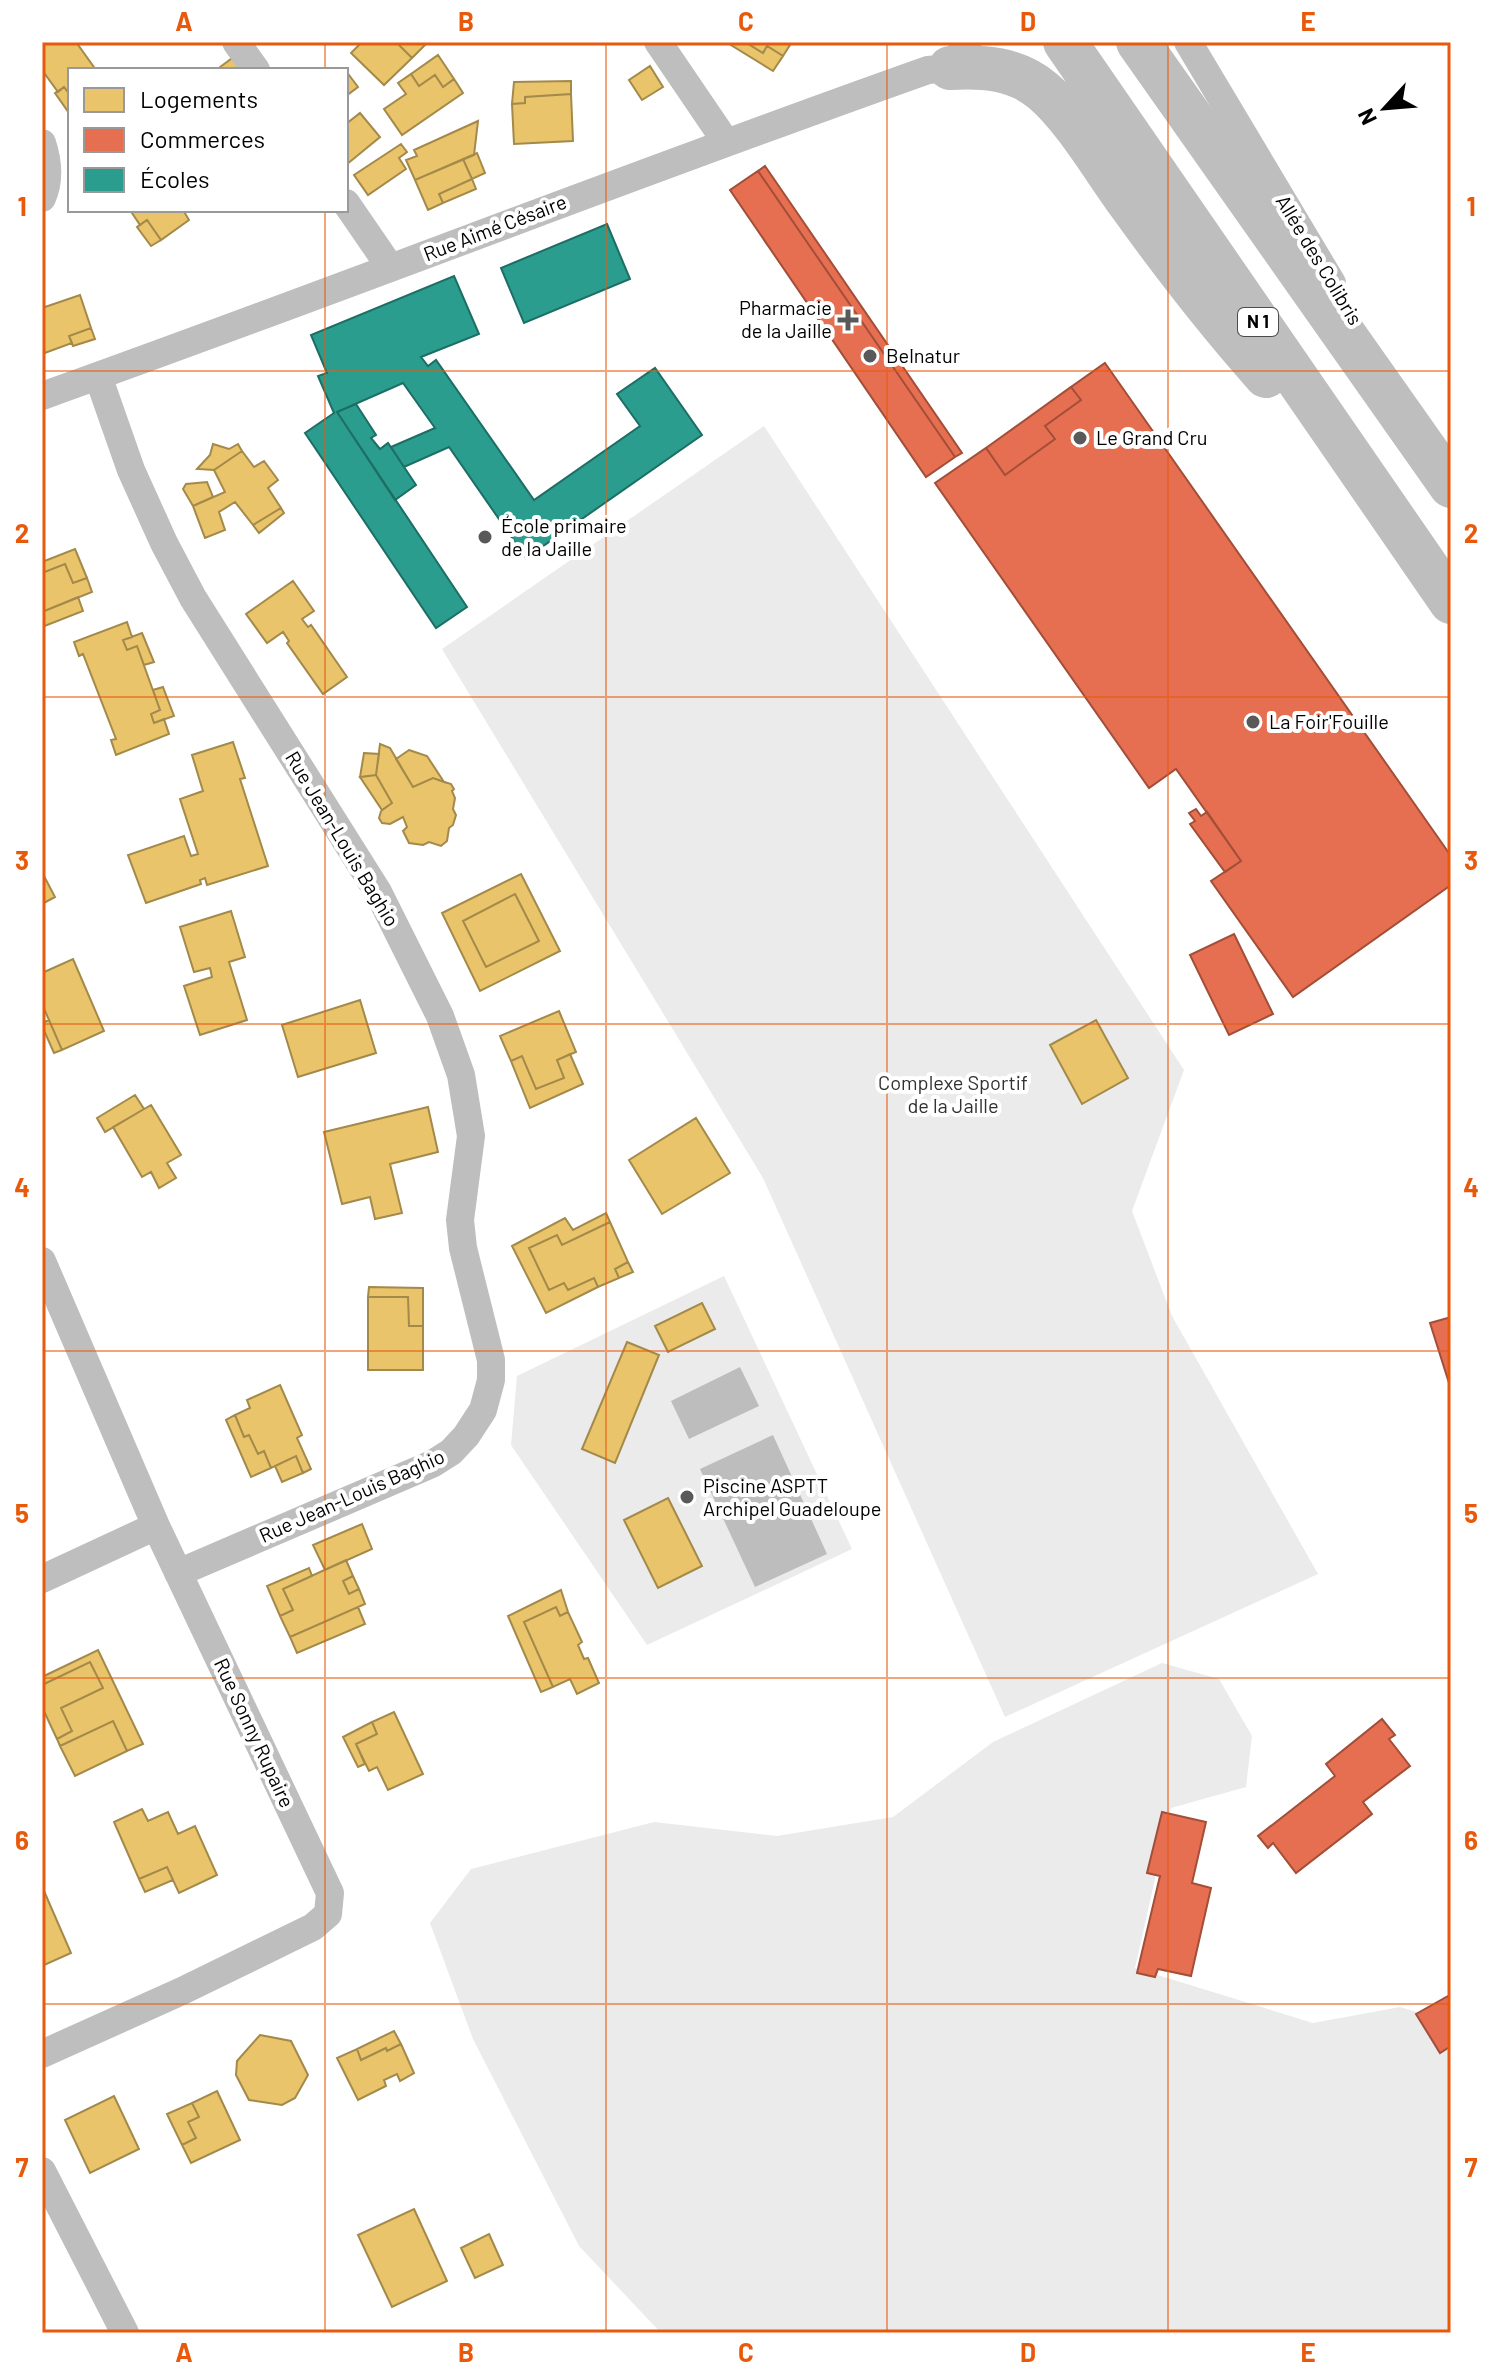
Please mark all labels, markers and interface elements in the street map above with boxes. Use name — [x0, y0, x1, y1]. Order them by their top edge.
text: A — [175, 5, 193, 36]
text: B — [458, 5, 474, 36]
text: C — [738, 5, 754, 36]
text: D — [1020, 5, 1036, 36]
text: E — [1300, 5, 1316, 36]
legend — [68, 68, 348, 212]
north arrow — [1345, 68, 1425, 148]
text: Logements — [140, 84, 258, 113]
text: N — [1351, 105, 1381, 129]
text: Commerces — [140, 124, 265, 153]
text: Écoles — [140, 164, 210, 193]
street label: Rue Aimé Césaire — [420, 189, 570, 265]
text: 1 — [17, 190, 27, 221]
street label: Allée des Colibris — [1272, 190, 1368, 329]
text: 1 — [1466, 190, 1476, 221]
place label: Pharmacie de la Jaille — [739, 295, 832, 342]
road number: N 1 — [1238, 308, 1278, 336]
marker: Pharmacie de la Jaille — [839, 311, 857, 329]
place label: Belnatur — [886, 343, 960, 367]
marker: Belnatur — [861, 347, 879, 365]
place label: Le Grand Cru — [1096, 425, 1207, 449]
marker: Le Grand Cru — [1071, 429, 1089, 447]
place label: École primaire de la Jaille — [501, 513, 627, 560]
text: 2 — [15, 517, 29, 548]
text: 2 — [1464, 517, 1478, 548]
marker: École primaire de la Jaille — [476, 528, 494, 546]
place label: La Foir'Fouille — [1269, 709, 1389, 733]
marker: La Foir'Fouille — [1244, 713, 1262, 731]
street label: Rue Jean-Louis Baghio — [281, 746, 405, 931]
text: 3 — [15, 844, 29, 875]
text: 3 — [1464, 844, 1478, 875]
park label: Complexe Sportif de la Jaille — [878, 1070, 1028, 1117]
text: 4 — [14, 1171, 30, 1202]
text: 4 — [1463, 1171, 1479, 1202]
street label: Rue Jean-Louis Baghio — [255, 1443, 448, 1547]
place label: Piscine ASPTT Archipel Guadeloupe — [703, 1473, 881, 1520]
marker: Piscine ASPTT Archipel Guadeloupe — [678, 1488, 696, 1506]
text: 5 — [15, 1497, 29, 1528]
text: 5 — [1464, 1497, 1478, 1528]
street label: Rue Sonny Rupaire — [210, 1654, 300, 1811]
text: 6 — [15, 1824, 29, 1855]
text: 6 — [1464, 1824, 1478, 1855]
text: 7 — [16, 2151, 29, 2182]
text: 7 — [1465, 2151, 1478, 2182]
text: A — [175, 2336, 193, 2367]
text: B — [458, 2336, 474, 2367]
text: C — [738, 2336, 754, 2367]
text: D — [1020, 2336, 1036, 2367]
text: E — [1300, 2336, 1316, 2367]

